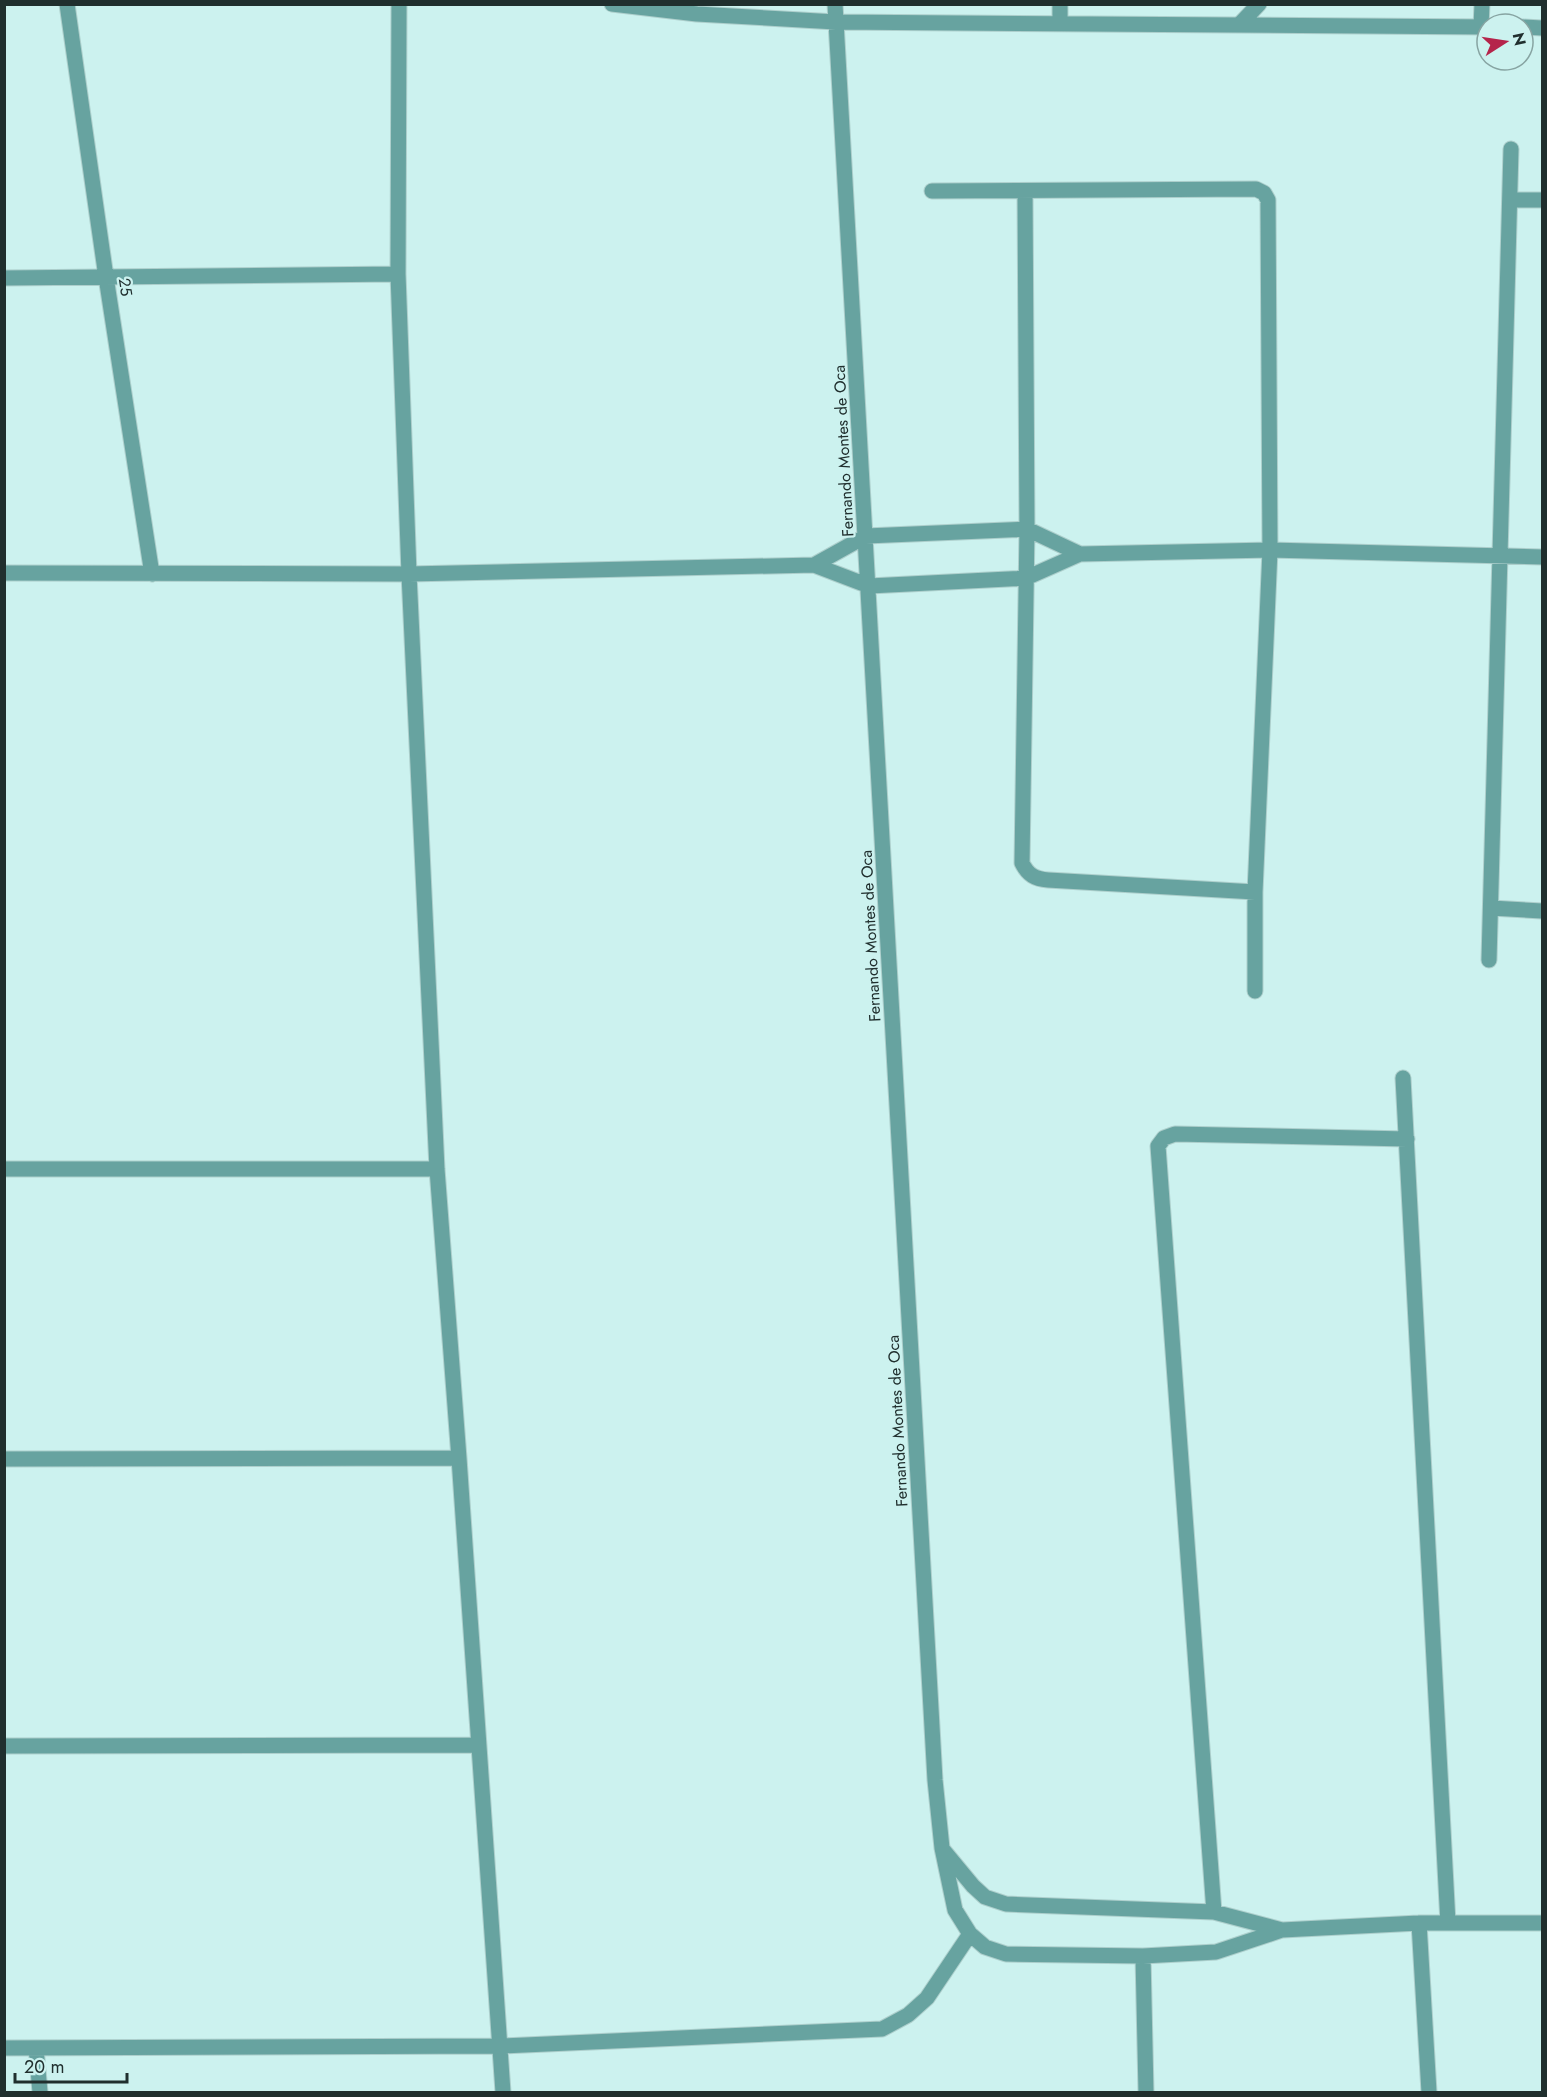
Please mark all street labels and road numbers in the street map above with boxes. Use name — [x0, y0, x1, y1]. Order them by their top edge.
street label: 25 — [113, 276, 138, 298]
street label: Fernando Montes de Oca — [828, 365, 859, 537]
street label: Fernando Montes de Oca — [855, 850, 886, 1022]
street label: Fernando Montes de Oca — [882, 1335, 913, 1507]

